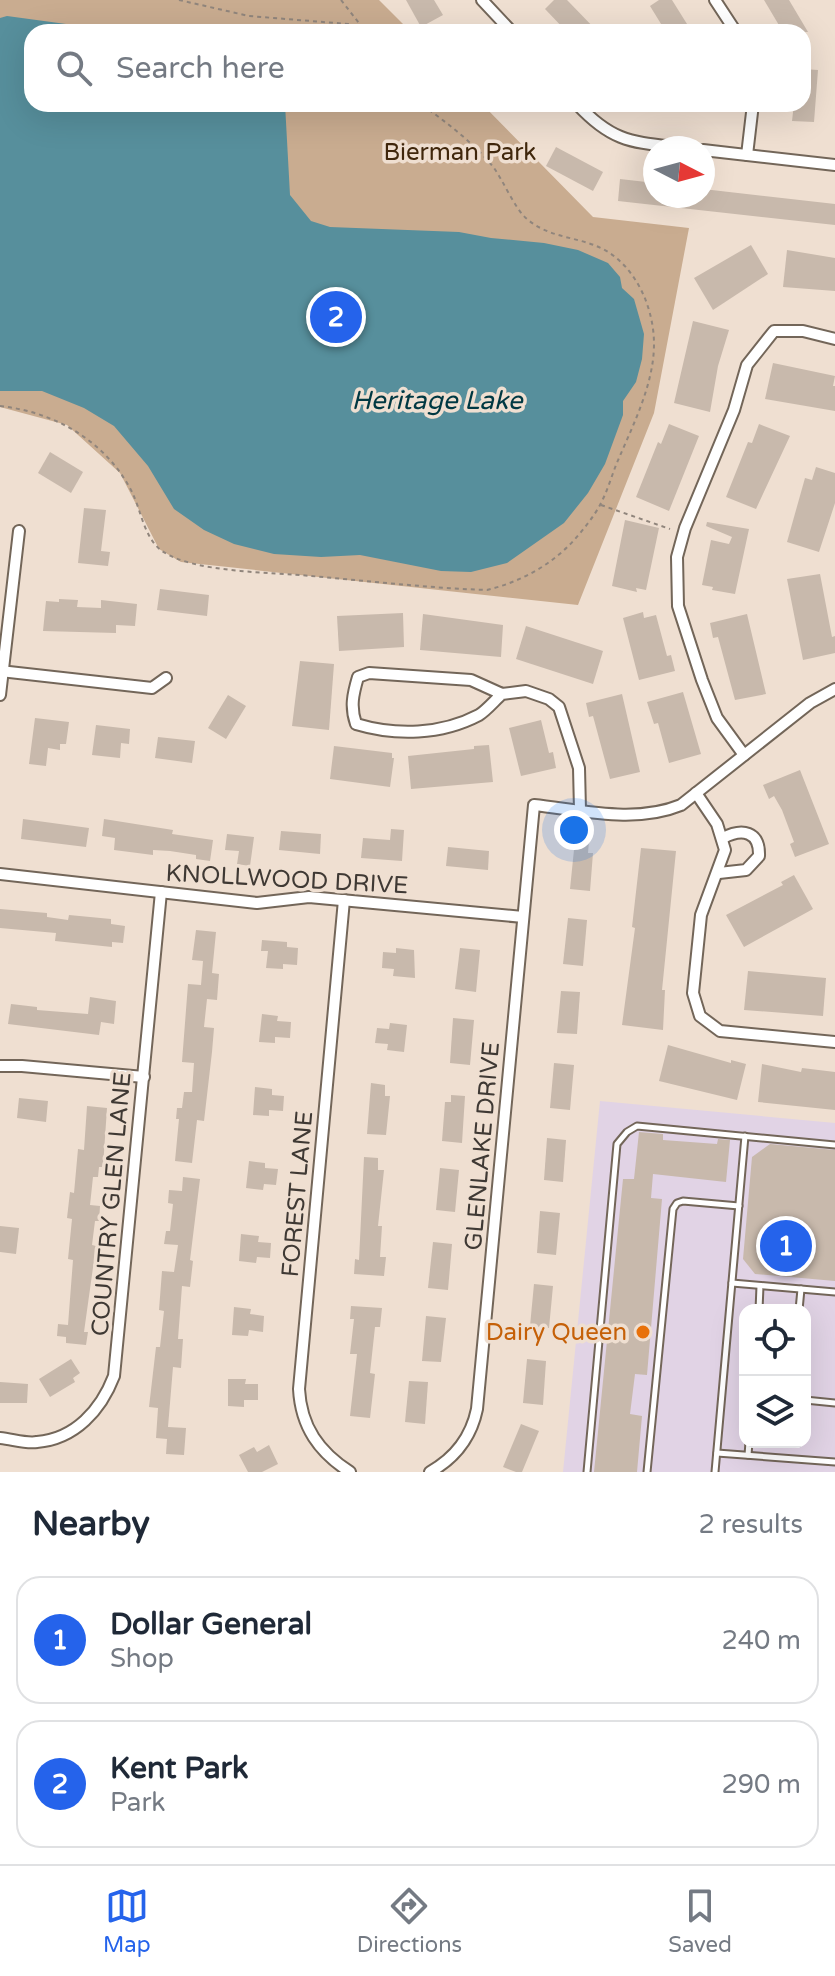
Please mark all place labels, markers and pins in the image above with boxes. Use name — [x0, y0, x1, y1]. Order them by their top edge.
pin: 2 — [310, 287, 362, 347]
pin: 1 — [760, 1216, 812, 1276]
place label: Dairy Queen — [486, 1318, 627, 1347]
marker: Dairy Queen — [634, 1323, 652, 1341]

